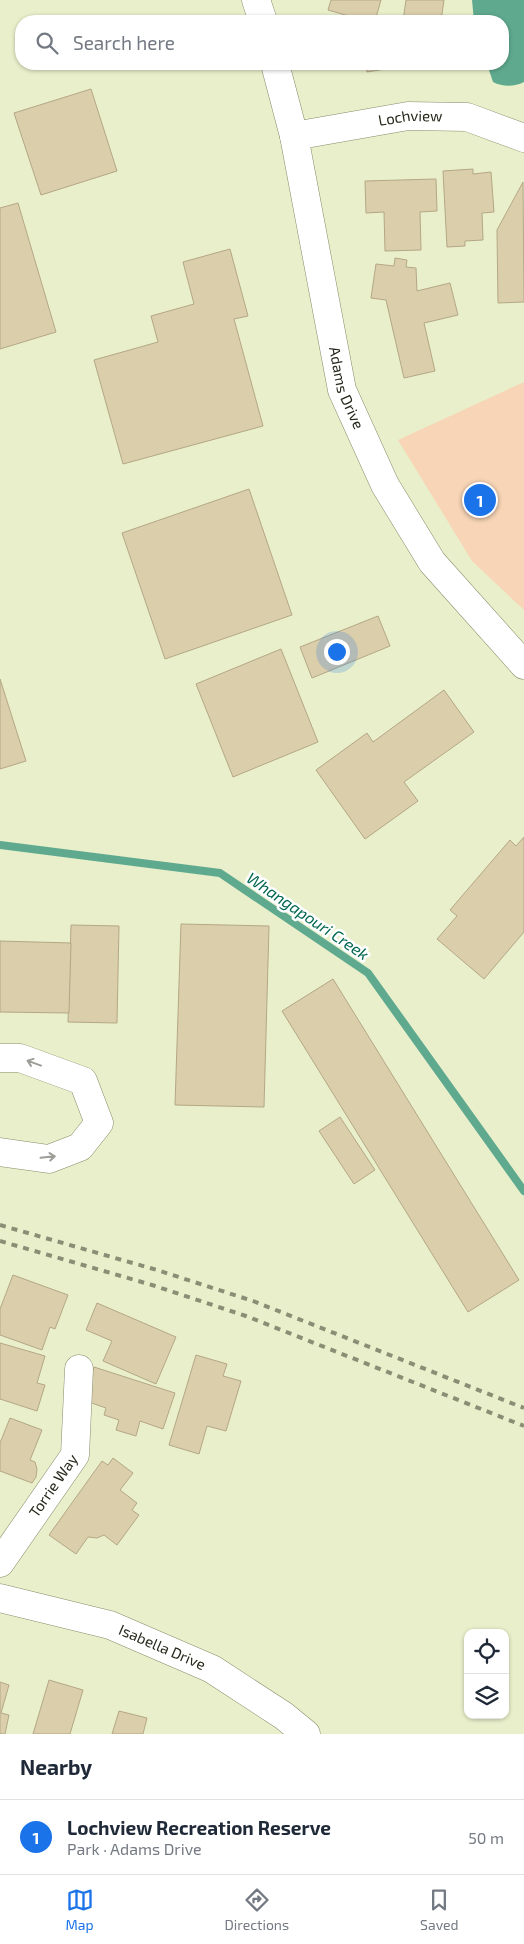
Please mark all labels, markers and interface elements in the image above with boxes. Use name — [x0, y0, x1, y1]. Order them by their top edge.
search box — [15, 15, 509, 70]
icon: search — [33, 29, 61, 57]
text: Search here — [73, 31, 175, 54]
street label: Lochview — [377, 106, 443, 129]
street label: Adams Drive — [326, 345, 368, 432]
pin: 1 — [464, 481, 496, 519]
your location — [324, 639, 350, 665]
water label: Whangapouri Creek — [244, 868, 373, 963]
one-way arrow — [26, 1058, 42, 1067]
one-way arrow — [40, 1152, 56, 1162]
street label: Torrie Way — [25, 1450, 81, 1520]
street label: Isabella Drive — [116, 1620, 209, 1673]
map controls — [464, 1629, 509, 1719]
button: locate — [464, 1629, 509, 1674]
button: layers — [464, 1674, 509, 1719]
text: Nearby — [20, 1754, 92, 1779]
text: Lochview Recreation Reserve — [67, 1816, 331, 1839]
text: 1 — [33, 1828, 39, 1847]
text: 50 m — [468, 1828, 504, 1847]
text: Park · Adams Drive — [67, 1839, 202, 1858]
tab: Map — [65, 1886, 94, 1933]
tab: Directions — [225, 1886, 289, 1933]
tab: Saved — [420, 1886, 459, 1933]

